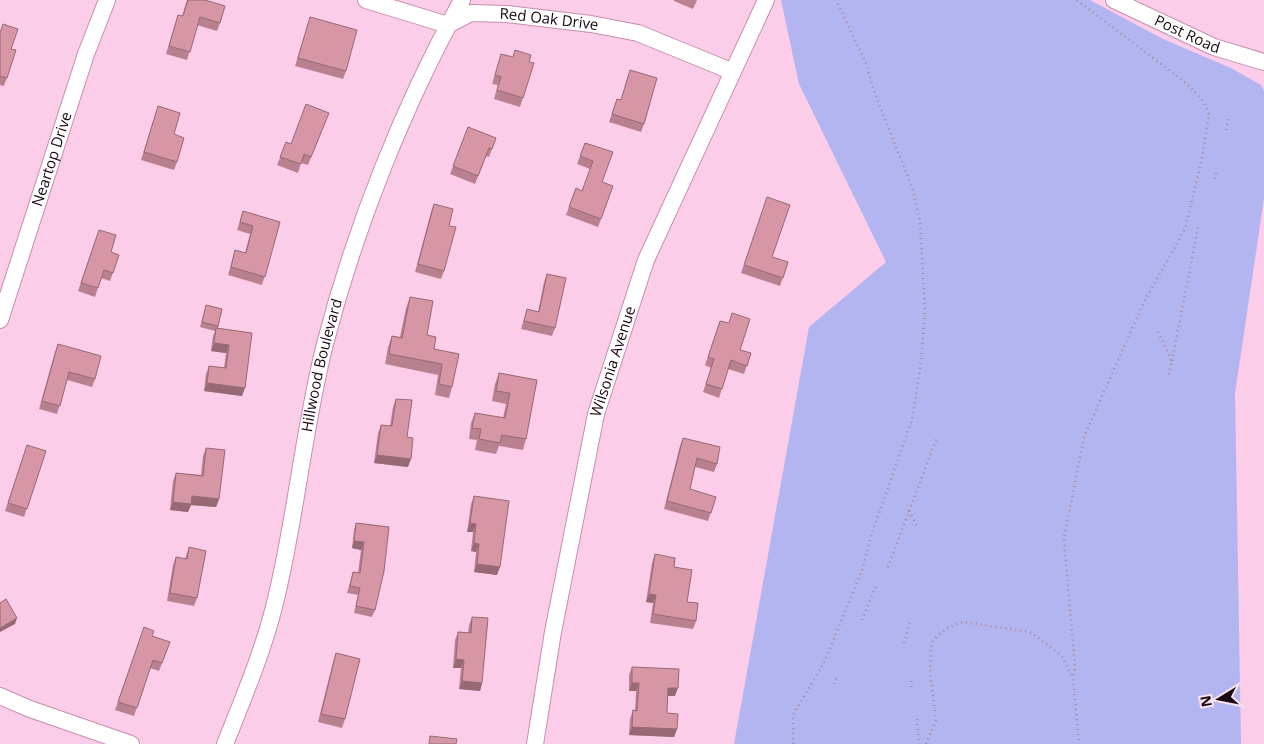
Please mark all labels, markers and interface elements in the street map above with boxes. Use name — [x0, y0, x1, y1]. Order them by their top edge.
street label: Red Oak Drive — [499, 3, 600, 34]
street label: Post Road — [1152, 10, 1223, 57]
street label: Neartop Drive — [26, 109, 76, 209]
street label: Hillwood Boulevard — [296, 296, 346, 434]
street label: Wilsonia Avenue — [585, 303, 639, 419]
north arrow — [1194, 674, 1244, 724]
text: N — [1195, 694, 1216, 709]

